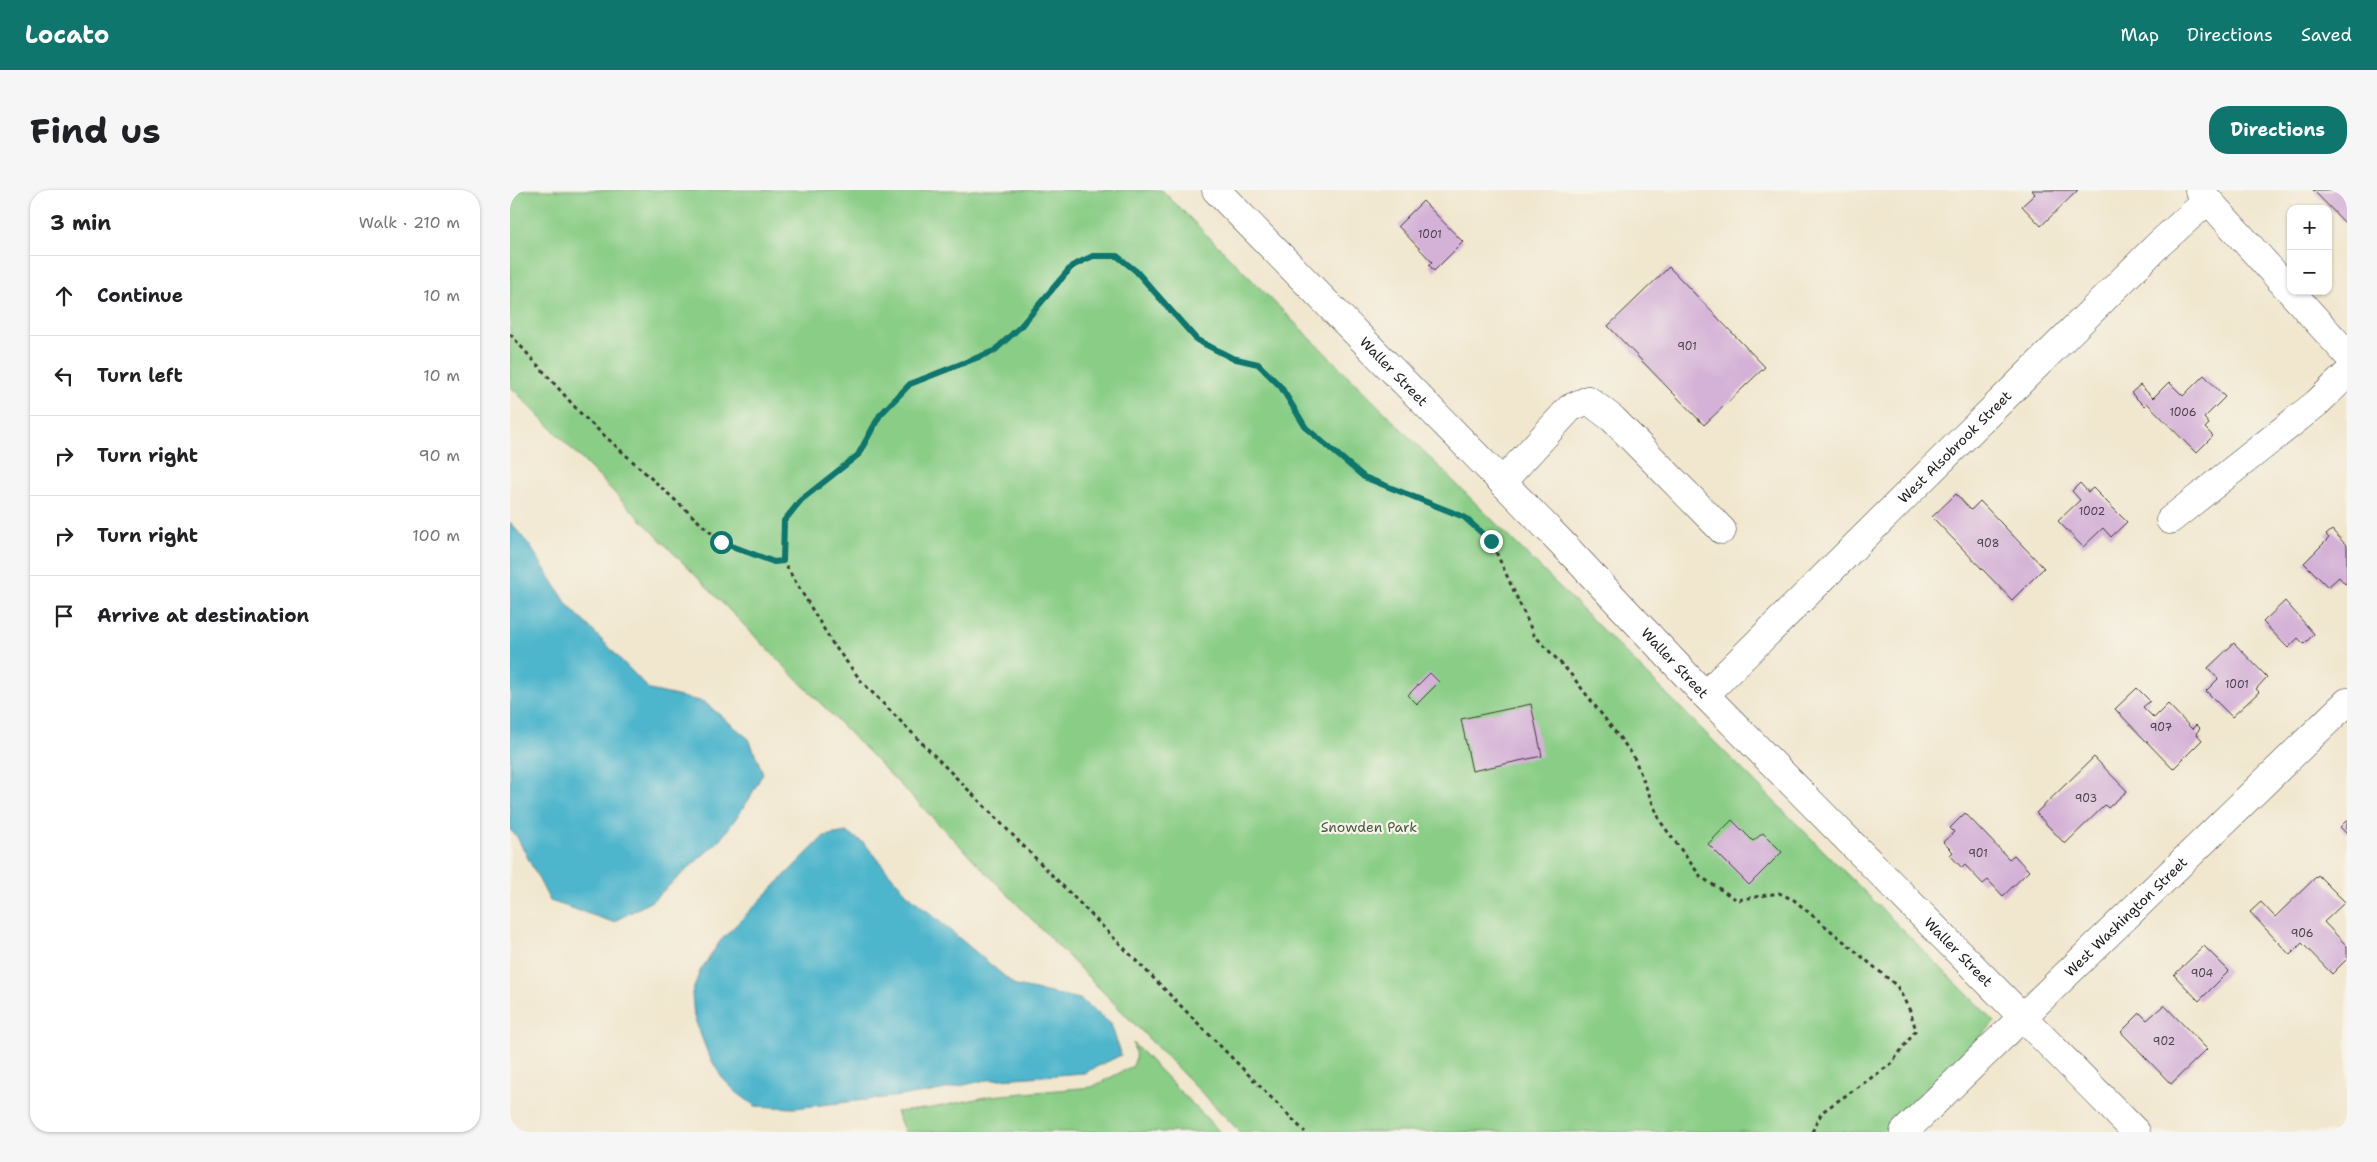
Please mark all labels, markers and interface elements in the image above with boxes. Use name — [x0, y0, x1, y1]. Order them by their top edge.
text: Locato — [25, 19, 109, 51]
text: Map — [2121, 23, 2159, 47]
text: Directions — [2187, 23, 2273, 47]
text: Saved — [2301, 23, 2352, 47]
button: Directions — [2209, 106, 2347, 154]
text: Find us — [30, 107, 161, 154]
map controls — [2287, 205, 2332, 295]
button: + — [2287, 205, 2332, 250]
text: 3 min — [50, 209, 111, 237]
text: Walk · 210 m — [359, 212, 460, 233]
house number: 1001 — [1418, 227, 1442, 242]
button: − — [2287, 250, 2332, 295]
icon: ahead — [50, 282, 78, 310]
text: Continue — [97, 283, 183, 308]
text: 10 m — [423, 285, 460, 306]
street label: Waller Street — [1356, 333, 1432, 410]
house number: 901 — [1677, 339, 1697, 354]
icon: left — [50, 362, 78, 390]
text: Turn left — [97, 363, 183, 388]
text: 10 m — [423, 365, 460, 386]
street label: West Alsobrook Street — [1894, 387, 2015, 507]
house number: 1006 — [2169, 405, 2197, 420]
icon: right — [50, 442, 78, 470]
text: Turn right — [97, 443, 198, 468]
text: 90 m — [419, 445, 460, 466]
house number: 1002 — [2079, 504, 2105, 519]
icon: right — [50, 522, 78, 550]
text: Turn right — [97, 523, 198, 548]
text: 100 m — [412, 525, 460, 546]
route end — [1480, 530, 1503, 553]
route start — [710, 531, 733, 554]
house number: 908 — [1977, 536, 1999, 551]
icon: arrive — [50, 602, 78, 630]
text: Arrive at destination — [97, 603, 309, 628]
street label: Waller Street — [1637, 624, 1712, 702]
house number: 1001 — [2225, 677, 2249, 692]
house number: 907 — [2150, 720, 2172, 735]
house number: 903 — [2075, 791, 2097, 806]
park label: Snowden Park — [1321, 818, 1417, 836]
house number: 901 — [1968, 846, 1988, 861]
street label: West Washington Street — [2060, 853, 2191, 981]
street label: Waller Street — [1920, 914, 1997, 990]
house number: 906 — [2291, 926, 2313, 941]
house number: 904 — [2191, 966, 2214, 981]
house number: 902 — [2153, 1034, 2175, 1049]

